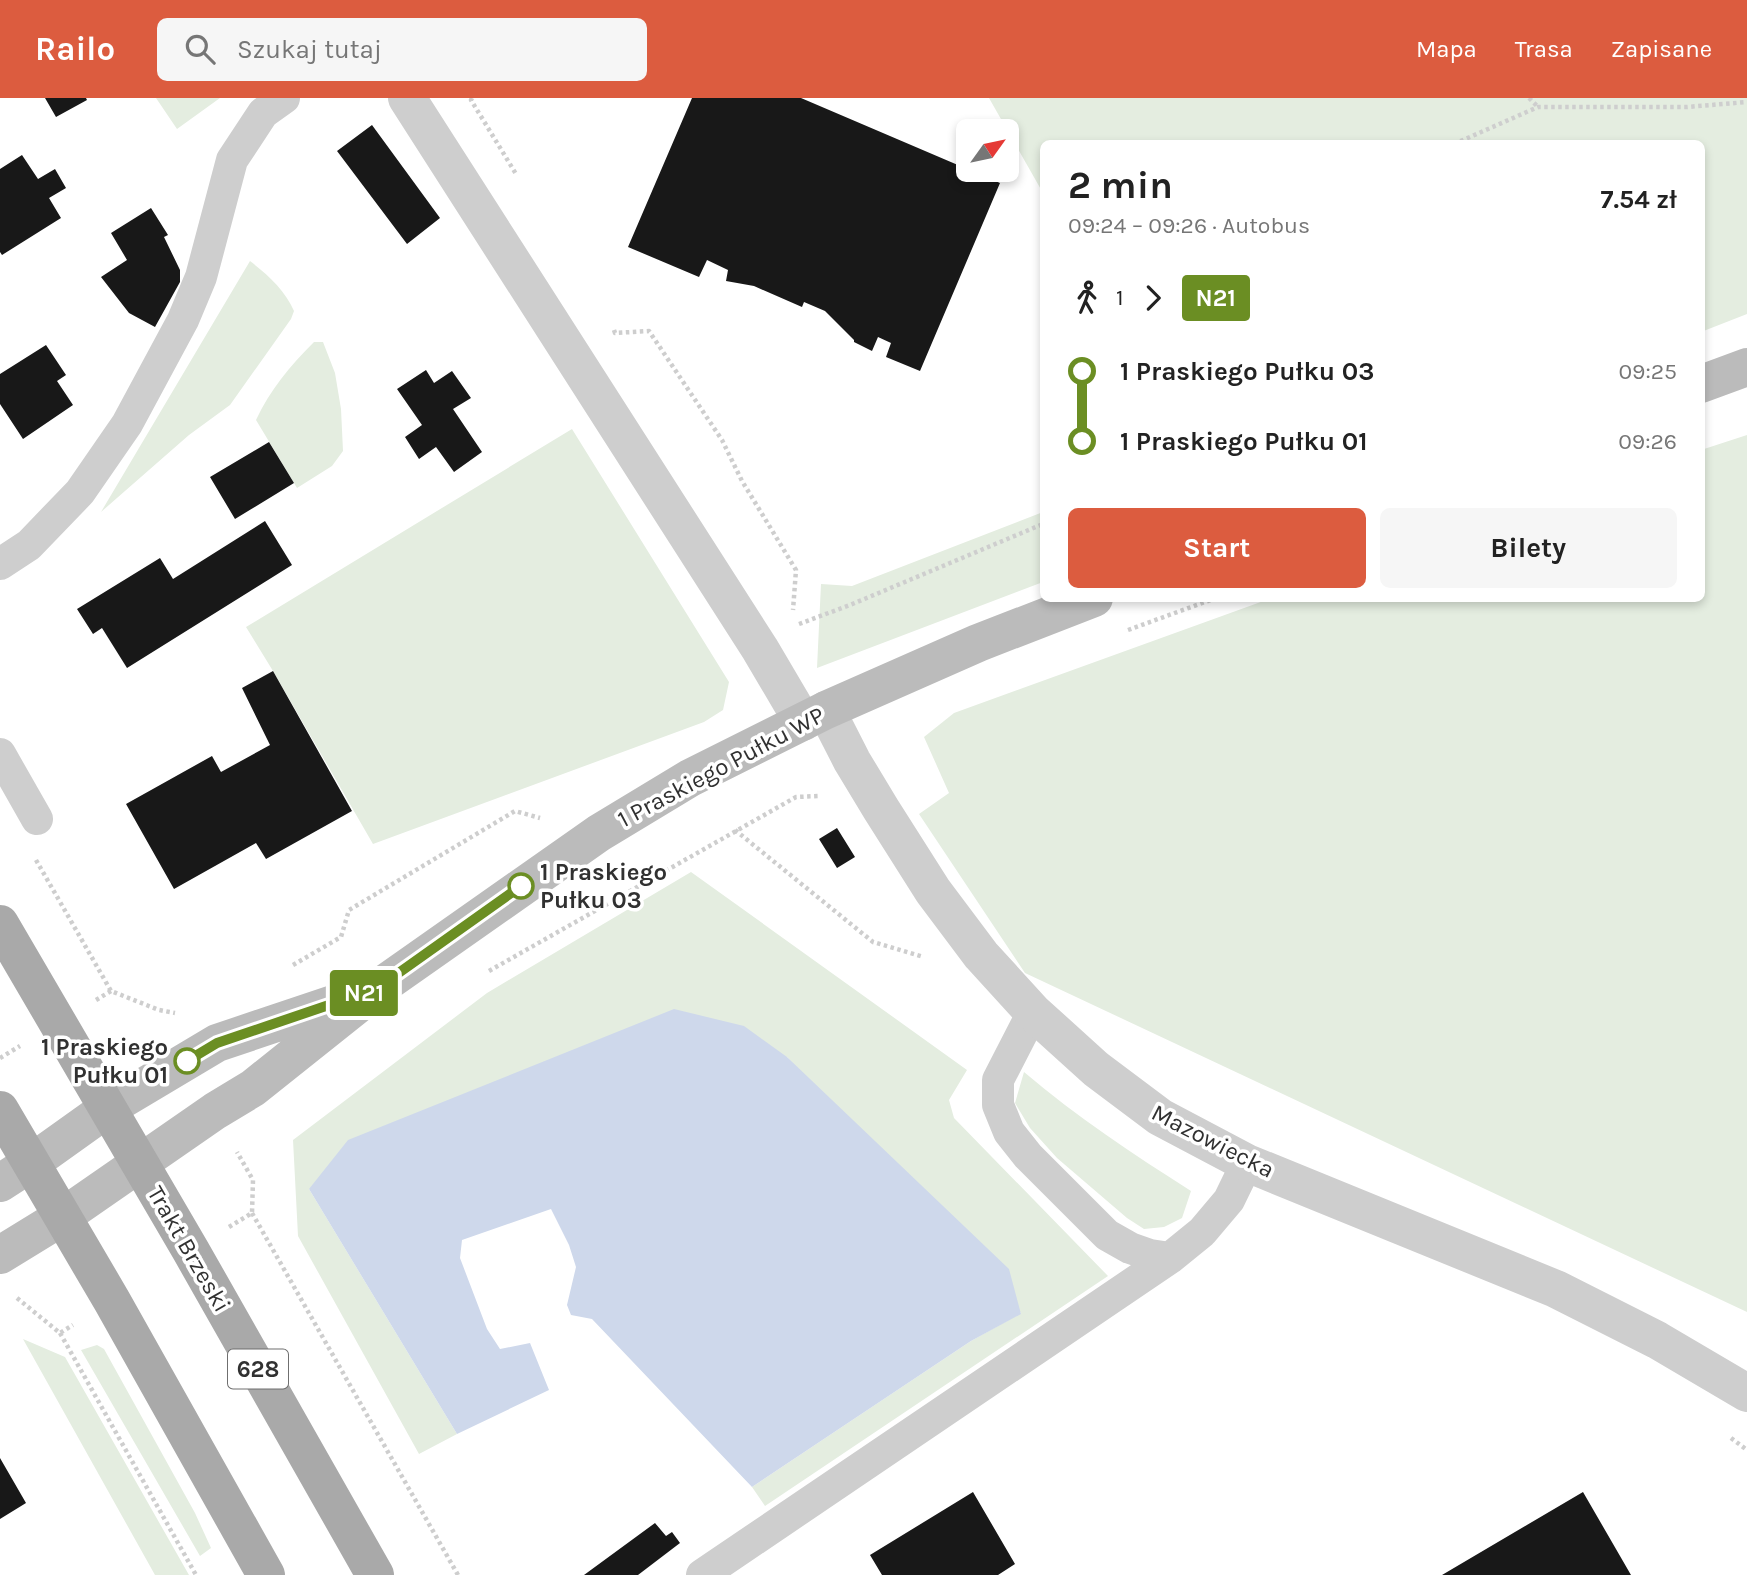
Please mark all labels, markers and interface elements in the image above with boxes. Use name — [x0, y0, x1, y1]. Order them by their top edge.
search box — [157, 18, 647, 81]
text: Railo — [35, 30, 115, 68]
icon: search — [181, 30, 219, 68]
text: Szukaj tutaj — [237, 34, 382, 65]
text: Mapa — [1416, 35, 1477, 63]
text: Trasa — [1515, 35, 1573, 63]
text: Zapisane — [1611, 35, 1712, 63]
north arrow — [956, 119, 1018, 182]
map controls — [956, 119, 1019, 182]
text: 2 min — [1068, 163, 1173, 208]
text: 7.54 zł — [1601, 184, 1677, 215]
text: 09:24 – 09:26 · Autobus — [1068, 212, 1310, 239]
icon: walk — [1068, 279, 1106, 317]
icon: forward — [1134, 279, 1172, 317]
text: 1 — [1116, 284, 1124, 311]
text: N21 — [1196, 284, 1236, 312]
text: 1 Praskiego Pułku 03 — [1120, 356, 1374, 387]
text: 09:25 — [1618, 358, 1677, 385]
text: 1 Praskiego Pułku 01 — [1120, 426, 1367, 457]
text: 09:26 — [1618, 428, 1677, 455]
button: Start — [1068, 508, 1366, 588]
button: Bilety — [1380, 508, 1677, 588]
street label: 1 Praskiego Pułku WP — [613, 701, 829, 833]
place label: 1 Praskiego Pułku 03 — [540, 858, 667, 914]
marker: 1 Praskiego Pułku 03 — [508, 873, 534, 899]
line badge: N21 — [324, 970, 404, 1016]
text: N21 — [344, 979, 384, 1007]
place label: 1 Praskiego Pułku 01 — [41, 1033, 168, 1089]
marker: 1 Praskiego Pułku 01 — [174, 1048, 200, 1074]
street label: Mazowiecka — [1147, 1098, 1279, 1184]
street label: Trakt Brzeski — [142, 1181, 236, 1317]
road number: 628 — [228, 1350, 288, 1388]

